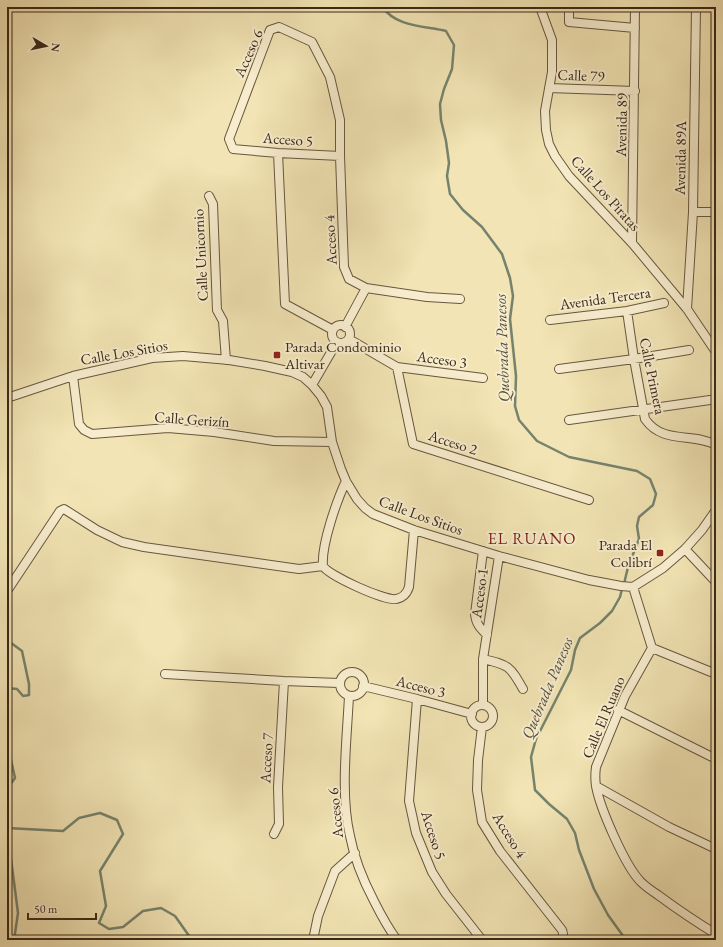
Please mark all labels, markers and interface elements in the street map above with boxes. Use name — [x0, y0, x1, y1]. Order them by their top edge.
north arrow — [26, 26, 66, 66]
street label: Acceso 6 — [229, 26, 267, 81]
text: N — [48, 42, 63, 53]
street label: Calle 79 — [557, 65, 605, 85]
street label: Avenida 89 — [611, 93, 631, 158]
street label: Avenida 89A — [670, 120, 690, 196]
street label: Acceso 5 — [261, 128, 314, 150]
street label: Calle Los Piratas — [567, 151, 645, 235]
street label: Calle Unicornio — [188, 208, 212, 302]
street label: Acceso 4 — [319, 214, 341, 267]
street label: Avenida Tercera — [557, 282, 652, 314]
water label: Quebrada Panesos — [490, 293, 514, 403]
street label: Calle Los Sitios — [79, 335, 169, 369]
street label: Calle Primera — [636, 336, 670, 416]
place label: Parada Condominio Altivar — [284, 337, 401, 373]
street label: Acceso 3 — [415, 346, 468, 372]
marker: Parada Condominio Altivar — [272, 350, 282, 360]
street label: Calle Gerizín — [154, 407, 230, 431]
street label: Acceso 2 — [425, 425, 481, 459]
street label: Calle Los Sitios — [376, 491, 466, 539]
district label: EL RUANO — [488, 528, 576, 549]
place label: Parada El Colibrí — [599, 535, 652, 571]
marker: Parada El Colibrí — [655, 548, 665, 558]
street label: Acceso 1 — [466, 567, 492, 620]
water label: Quebrada Panesos — [516, 633, 578, 742]
street label: Acceso 3 — [393, 670, 448, 701]
street label: Calle El Ruano — [577, 673, 629, 761]
street label: Acceso 7 — [255, 732, 277, 785]
street label: Acceso 6 — [323, 787, 347, 840]
street label: Acceso 5 — [417, 807, 451, 862]
street label: Acceso 4 — [488, 808, 532, 862]
scale bar — [28, 895, 96, 921]
text: 50 m — [34, 901, 58, 917]

